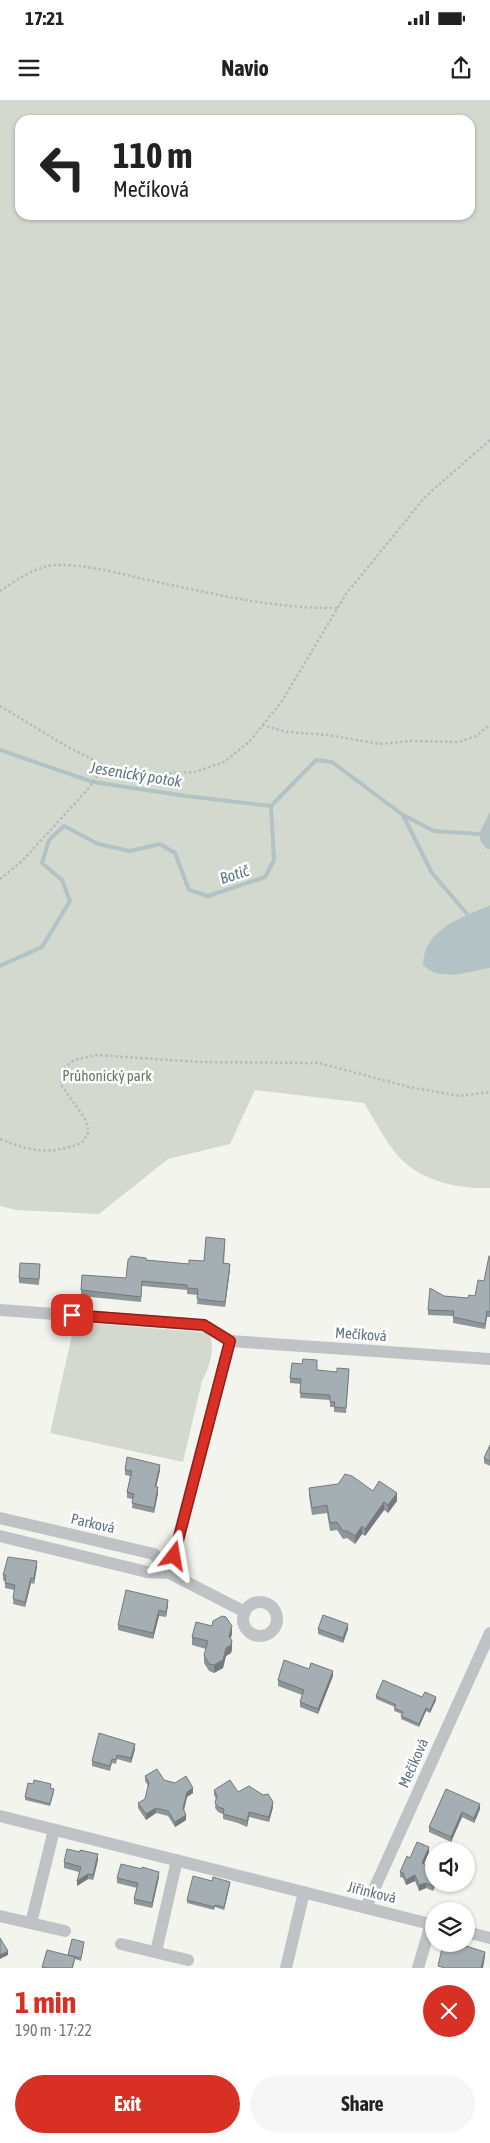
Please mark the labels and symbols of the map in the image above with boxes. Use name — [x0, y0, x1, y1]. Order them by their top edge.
water label: Jesenický potok — [88, 758, 184, 791]
water label: Botič — [217, 861, 252, 887]
park label: Průhonický park — [62, 1067, 152, 1084]
pin — [51, 1294, 93, 1336]
street label: Mečíková — [334, 1324, 388, 1344]
street label: Parková — [69, 1510, 117, 1536]
position arrow — [147, 1529, 199, 1581]
street label: Mečíková — [395, 1736, 431, 1790]
street label: Jiřinková — [346, 1878, 398, 1906]

